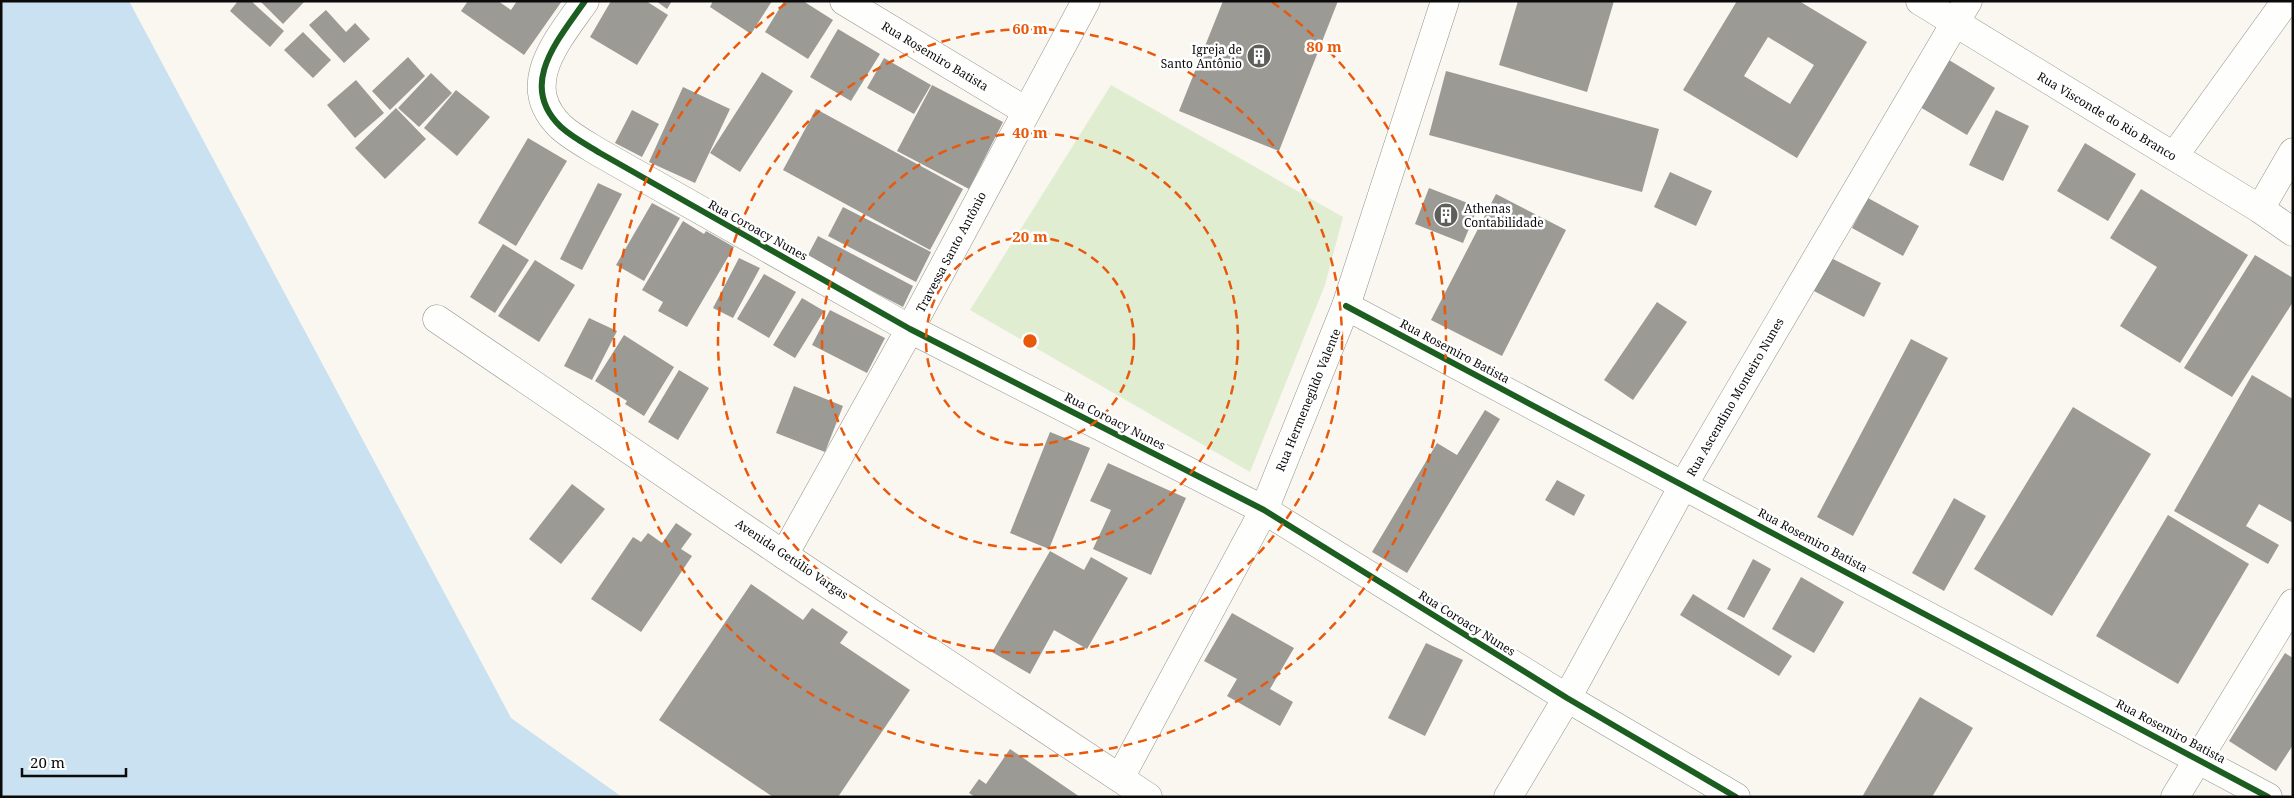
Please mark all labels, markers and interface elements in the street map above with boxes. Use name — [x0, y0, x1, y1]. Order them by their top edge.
street label: Rua Rosemiro Batista — [878, 17, 992, 95]
text: 60 m — [1012, 18, 1048, 38]
text: 80 m — [1306, 36, 1342, 56]
place label: Igreja de Santo Antônio — [1161, 41, 1242, 72]
building icon: Igreja de Santo Antônio — [1246, 43, 1272, 69]
street label: Rua Visconde do Rio Branco — [2034, 68, 2180, 165]
text: 40 m — [1012, 122, 1048, 142]
street label: Travessa Santo Antônio — [912, 188, 990, 315]
street label: Rua Coroacy Nunes — [705, 196, 811, 264]
place label: Athenas Contabilidade — [1464, 200, 1544, 231]
building icon: Athenas Contabilidade — [1433, 202, 1459, 228]
text: 20 m — [1012, 226, 1048, 246]
street label: Rua Ascendino Monteiro Nunes — [1682, 314, 1788, 480]
street label: Rua Rosemiro Batista — [1397, 315, 1513, 387]
street label: Rua Hermenegildo Valente — [1271, 326, 1345, 474]
centre of rings — [1021, 332, 1039, 350]
street label: Rua Coroacy Nunes — [1062, 388, 1168, 454]
street label: Rua Rosemiro Batista — [1755, 504, 1871, 576]
street label: Avenida Getúlio Vargas — [732, 515, 852, 603]
street label: Rua Coroacy Nunes — [1415, 586, 1519, 660]
street label: Rua Rosemiro Batista — [2113, 695, 2229, 767]
scale bar — [22, 746, 126, 778]
text: 20 m — [30, 752, 65, 772]

